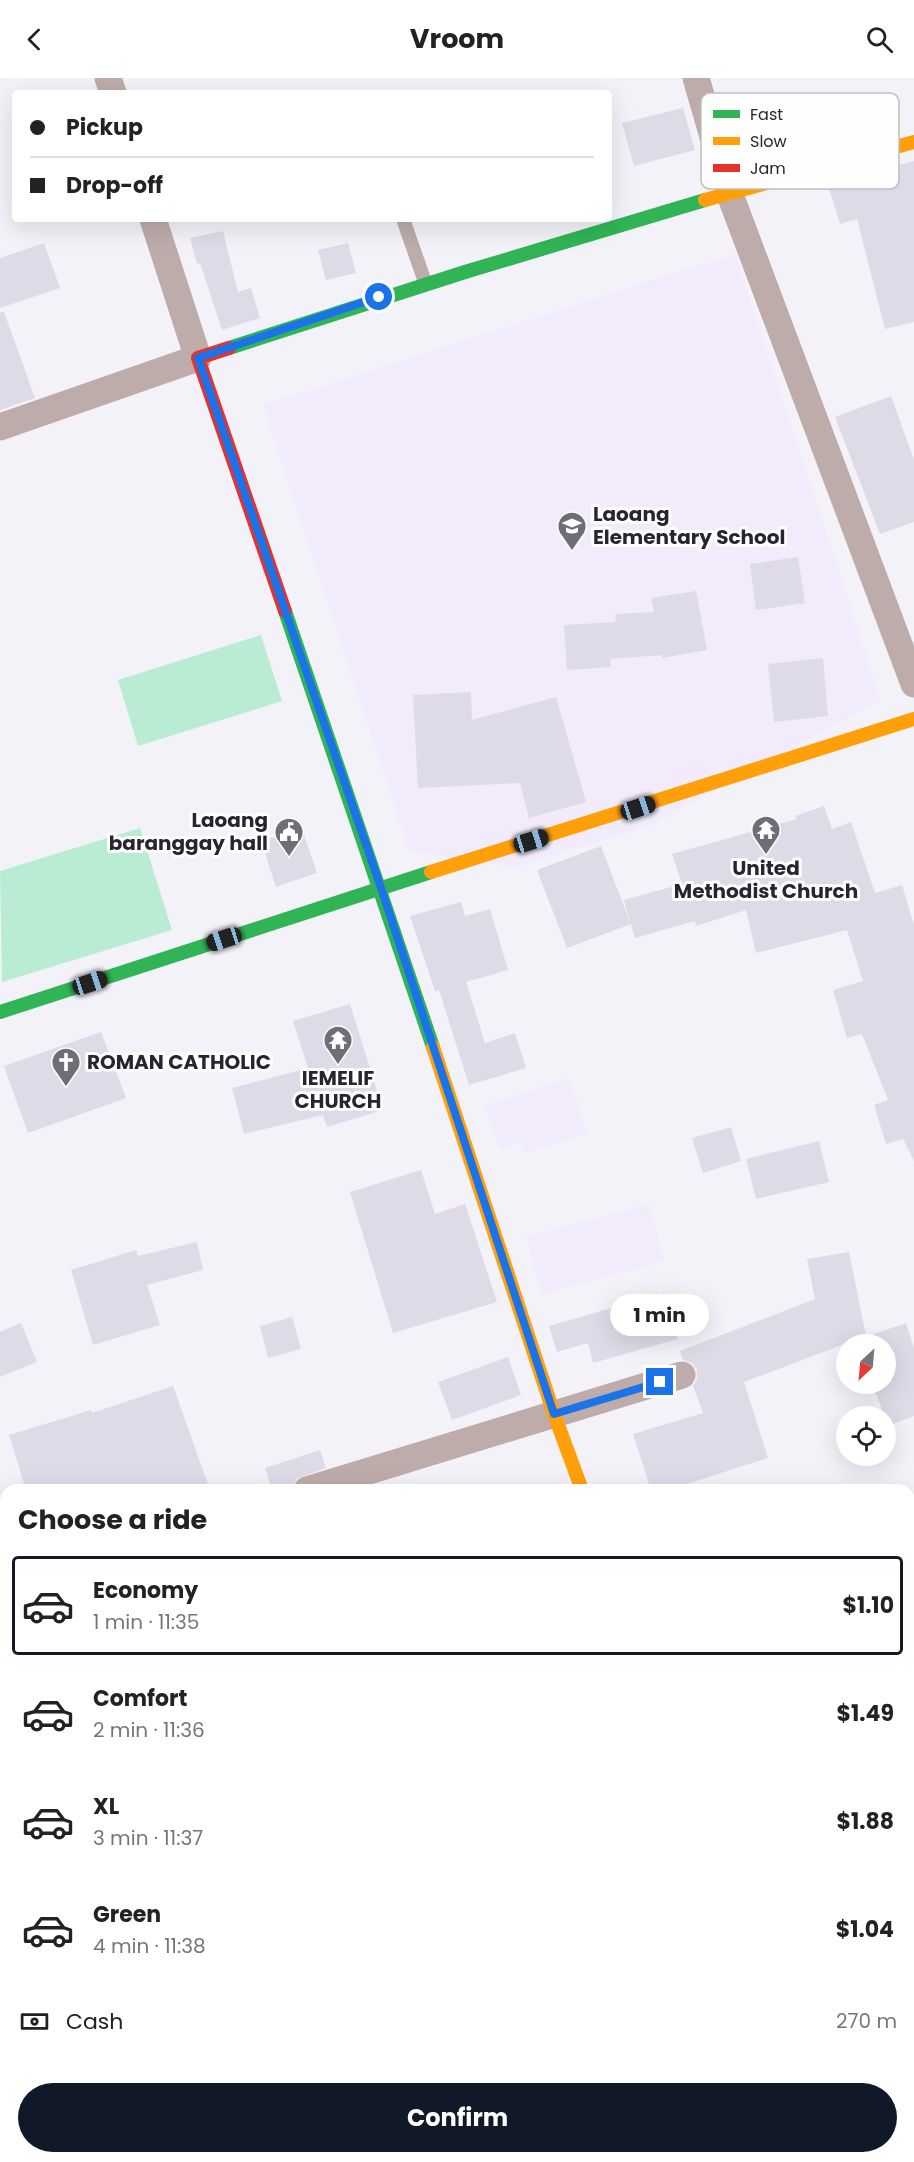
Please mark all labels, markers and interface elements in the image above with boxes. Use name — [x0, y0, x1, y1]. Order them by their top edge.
text: Vroom — [410, 20, 504, 57]
icon: back — [18, 23, 51, 56]
icon: search — [863, 23, 896, 56]
legend — [701, 93, 899, 189]
text: Fast — [750, 103, 783, 126]
text: Pickup — [66, 112, 143, 143]
text: Slow — [750, 130, 787, 153]
text: Jam — [750, 157, 786, 180]
text: Drop-off — [66, 170, 163, 201]
route start — [365, 283, 392, 310]
place label: Laoang Elementary School — [593, 500, 785, 551]
school or university icon: Laoang Elementary School — [556, 510, 588, 552]
car — [618, 794, 658, 822]
place label: Laoang baranggay hall — [109, 806, 268, 857]
temple icon: United Methodist Church — [750, 814, 782, 856]
public building icon: Laoang baranggay hall — [273, 816, 305, 858]
car — [511, 827, 551, 855]
place label: United Methodist Church — [674, 854, 858, 905]
car — [204, 925, 244, 953]
car — [70, 969, 110, 997]
temple icon: IEMELIF CHURCH — [322, 1024, 354, 1066]
church icon: ROMAN CATHOLIC — [50, 1046, 82, 1088]
place label: ROMAN CATHOLIC — [87, 1048, 271, 1076]
place label: IEMELIF CHURCH — [295, 1064, 381, 1115]
callout: 1 min — [610, 1295, 710, 1337]
text: 1 min — [633, 1301, 686, 1329]
north arrow — [836, 1334, 896, 1394]
map controls — [836, 1334, 896, 1466]
route end — [646, 1368, 673, 1395]
button: locate — [836, 1406, 896, 1466]
text: Choose a ride — [18, 1501, 207, 1538]
text: Economy — [93, 1575, 198, 1606]
icon: car — [21, 1579, 75, 1633]
text: $1.10 — [842, 1590, 894, 1621]
text: 1 min · 11:35 — [93, 1608, 199, 1636]
text: Comfort — [93, 1683, 187, 1714]
icon: car — [21, 1687, 75, 1741]
text: $1.49 — [837, 1698, 894, 1729]
text: 2 min · 11:36 — [93, 1716, 205, 1744]
text: XL — [93, 1791, 119, 1822]
icon: car — [21, 1795, 75, 1849]
text: $1.88 — [837, 1806, 894, 1837]
text: 3 min · 11:37 — [93, 1824, 203, 1852]
text: Green — [93, 1899, 161, 1930]
icon: car — [21, 1903, 75, 1957]
text: $1.04 — [836, 1914, 894, 1945]
text: 4 min · 11:38 — [93, 1932, 206, 1960]
icon: cash — [18, 2005, 51, 2038]
text: Cash — [66, 2006, 123, 2037]
text: 270 m — [836, 2007, 897, 2035]
button: Confirm — [18, 2083, 897, 2152]

